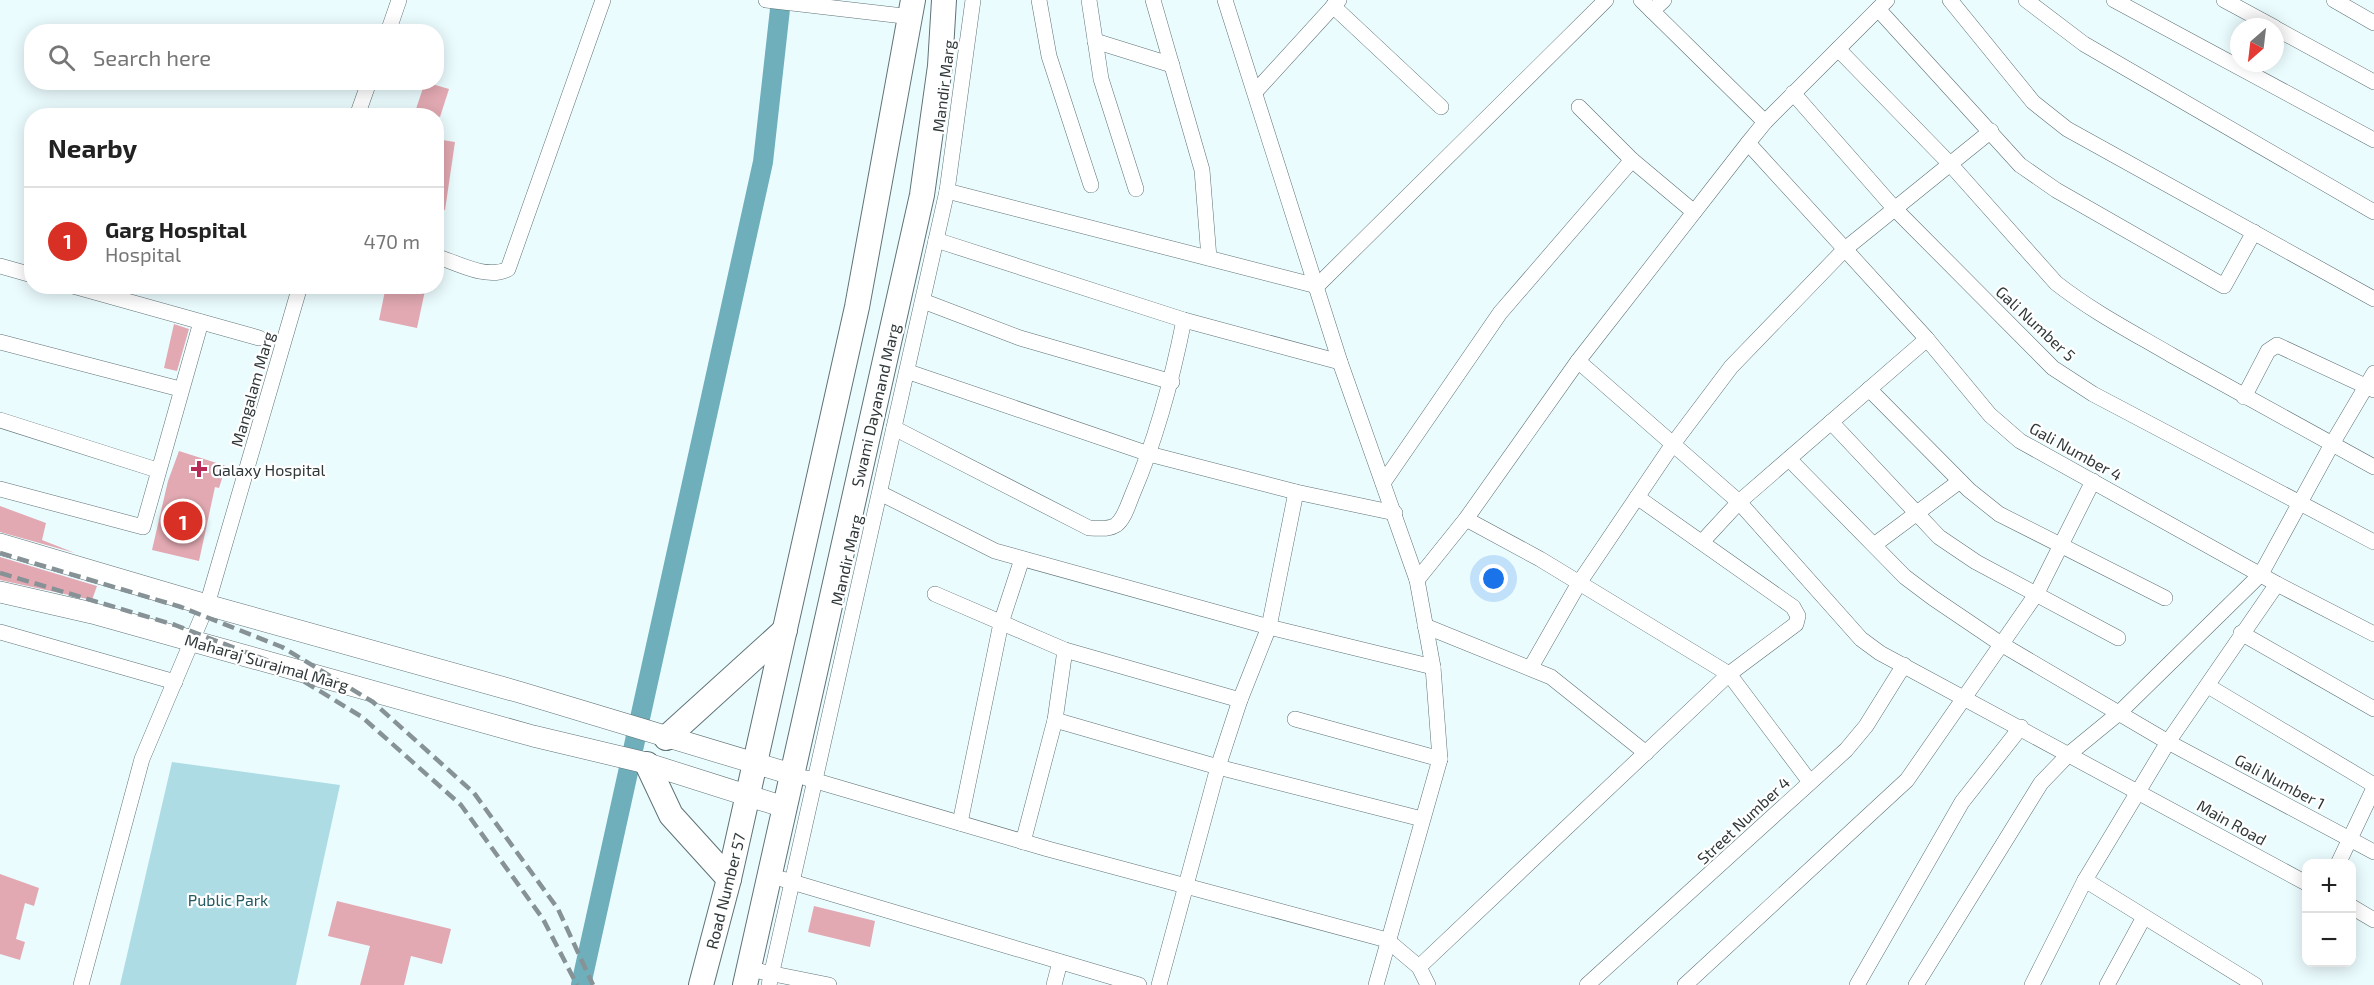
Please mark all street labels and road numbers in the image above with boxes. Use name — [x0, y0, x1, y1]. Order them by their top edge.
street label: Mandir Marg — [928, 39, 958, 133]
street label: Gali Number 5 — [1992, 281, 2080, 365]
street label: Swami Dayanand Marg — [847, 321, 903, 489]
street label: Mangalam Marg — [226, 329, 278, 449]
street label: Gali Number 4 — [2026, 418, 2126, 484]
street label: Mandir Marg — [826, 512, 866, 607]
street label: Maharaj Surajmal Marg — [183, 629, 351, 696]
street label: Gali Number 1 — [2232, 749, 2328, 813]
street label: Street Number 4 — [1693, 772, 1793, 868]
street label: Main Road — [2194, 795, 2270, 849]
street label: Road Number 57 — [701, 831, 749, 951]

